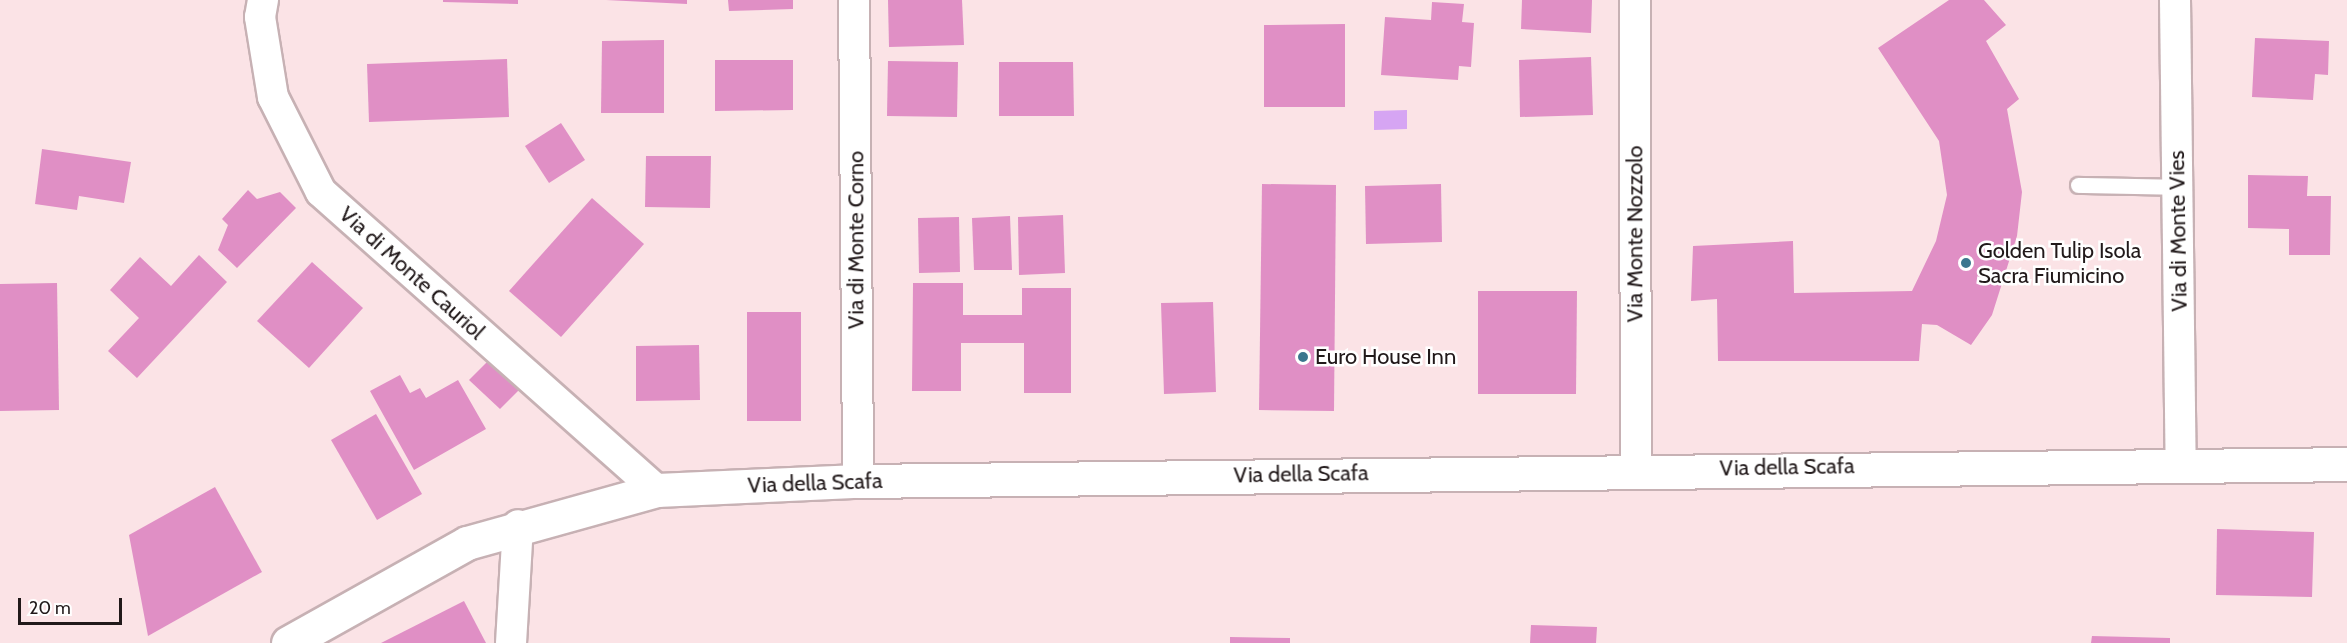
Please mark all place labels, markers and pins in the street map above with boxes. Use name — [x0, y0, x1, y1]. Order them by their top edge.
place label: Golden Tulip Isola Sacra Fiumicino — [1978, 237, 2141, 288]
marker: Golden Tulip Isola Sacra Fiumicino — [1959, 256, 1973, 270]
place label: Euro House Inn — [1315, 344, 1456, 370]
marker: Euro House Inn — [1296, 350, 1310, 364]

